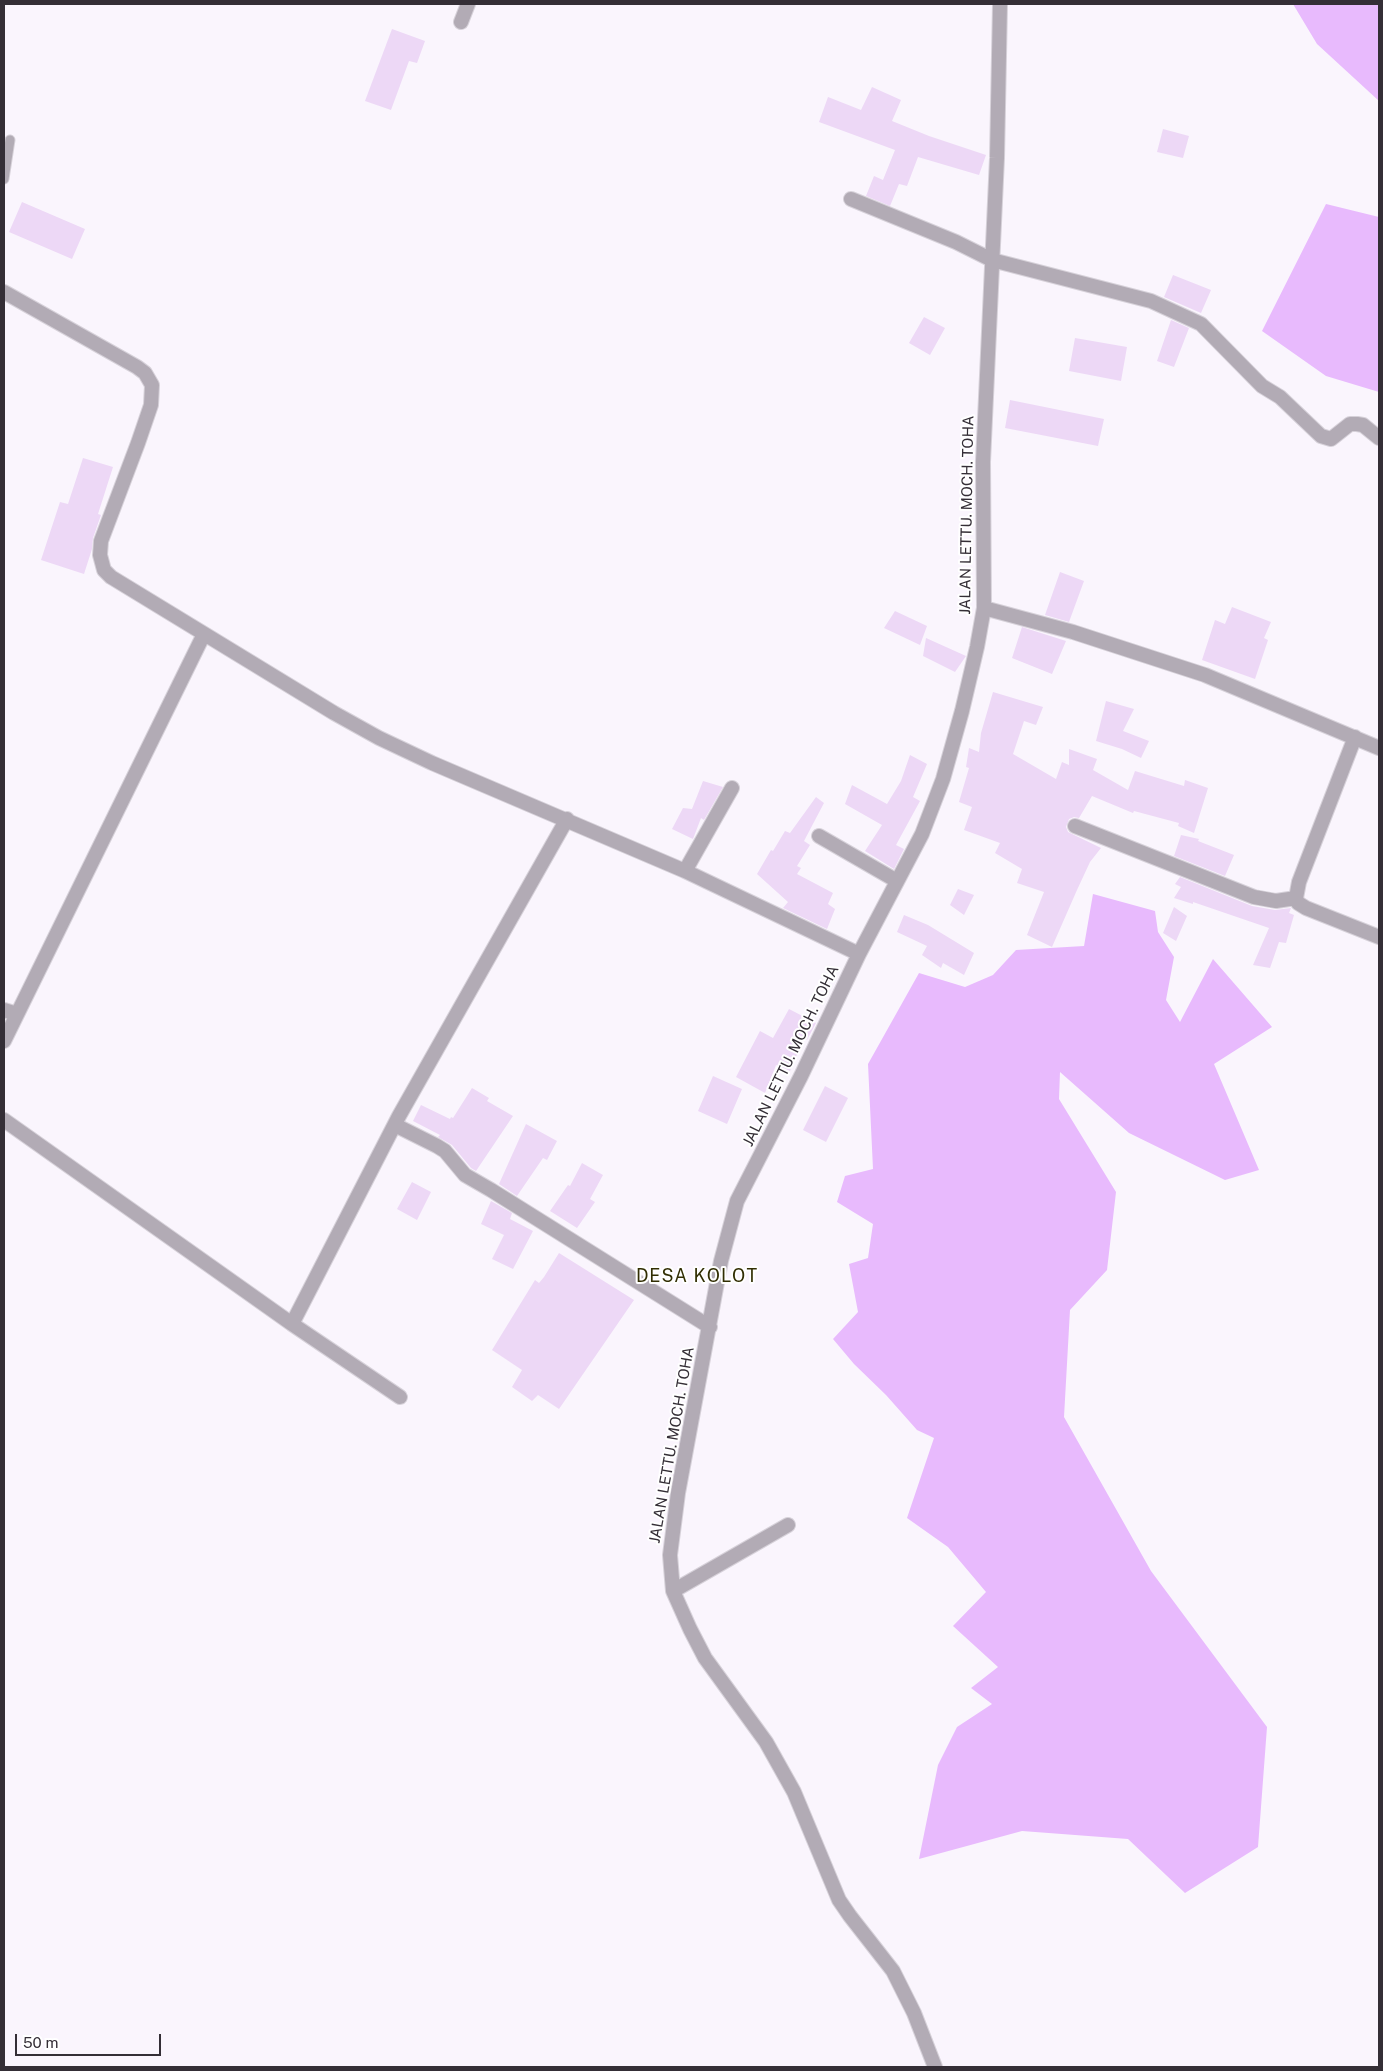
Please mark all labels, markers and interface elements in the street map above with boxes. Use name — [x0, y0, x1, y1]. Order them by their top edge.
street label: JALAN LETTU. MOCH. TOHA — [956, 415, 978, 615]
street label: JALAN LETTU. MOCH. TOHA — [739, 963, 843, 1149]
district label: DESA KOLOT — [635, 1265, 759, 1287]
street label: JALAN LETTU. MOCH. TOHA — [646, 1345, 698, 1545]
scale bar — [18, 2024, 164, 2056]
text: 50 m — [23, 2034, 58, 2051]

